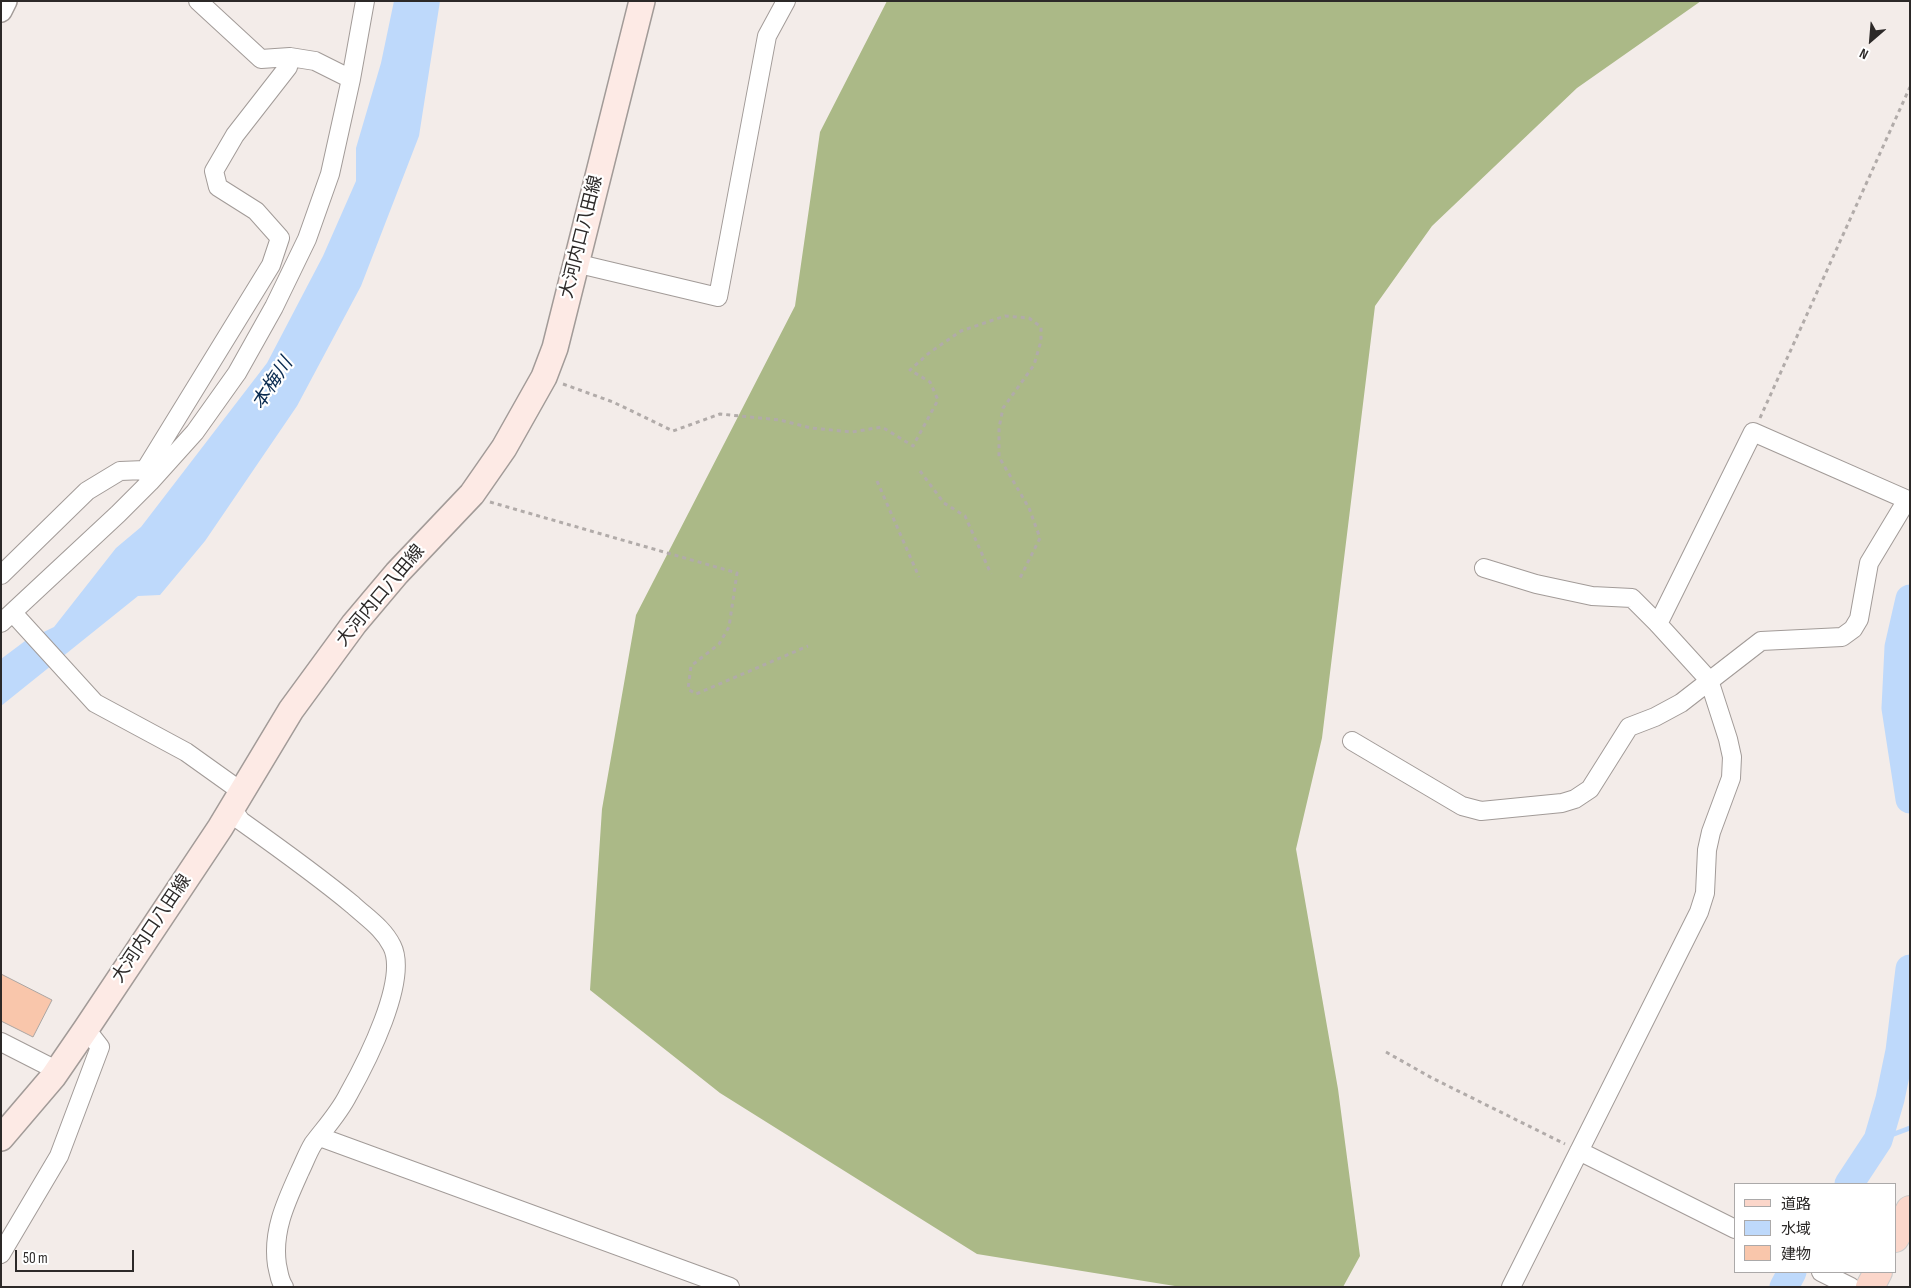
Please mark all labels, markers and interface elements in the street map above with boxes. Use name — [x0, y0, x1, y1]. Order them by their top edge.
north arrow — [1846, 15, 1896, 65]
text: N — [1857, 45, 1871, 63]
street label: 大河内口八田線 — [556, 173, 608, 301]
water label: 本梅川 — [248, 354, 298, 414]
street label: 大河内口八田線 — [332, 541, 430, 651]
street label: 大河内口八田線 — [108, 871, 196, 987]
legend — [1734, 1183, 1896, 1273]
text: 道路 — [1781, 1195, 1811, 1214]
text: 水域 — [1781, 1220, 1811, 1239]
scale bar — [18, 1240, 136, 1272]
text: 建物 — [1781, 1245, 1811, 1264]
text: 50 m — [23, 1249, 48, 1268]

